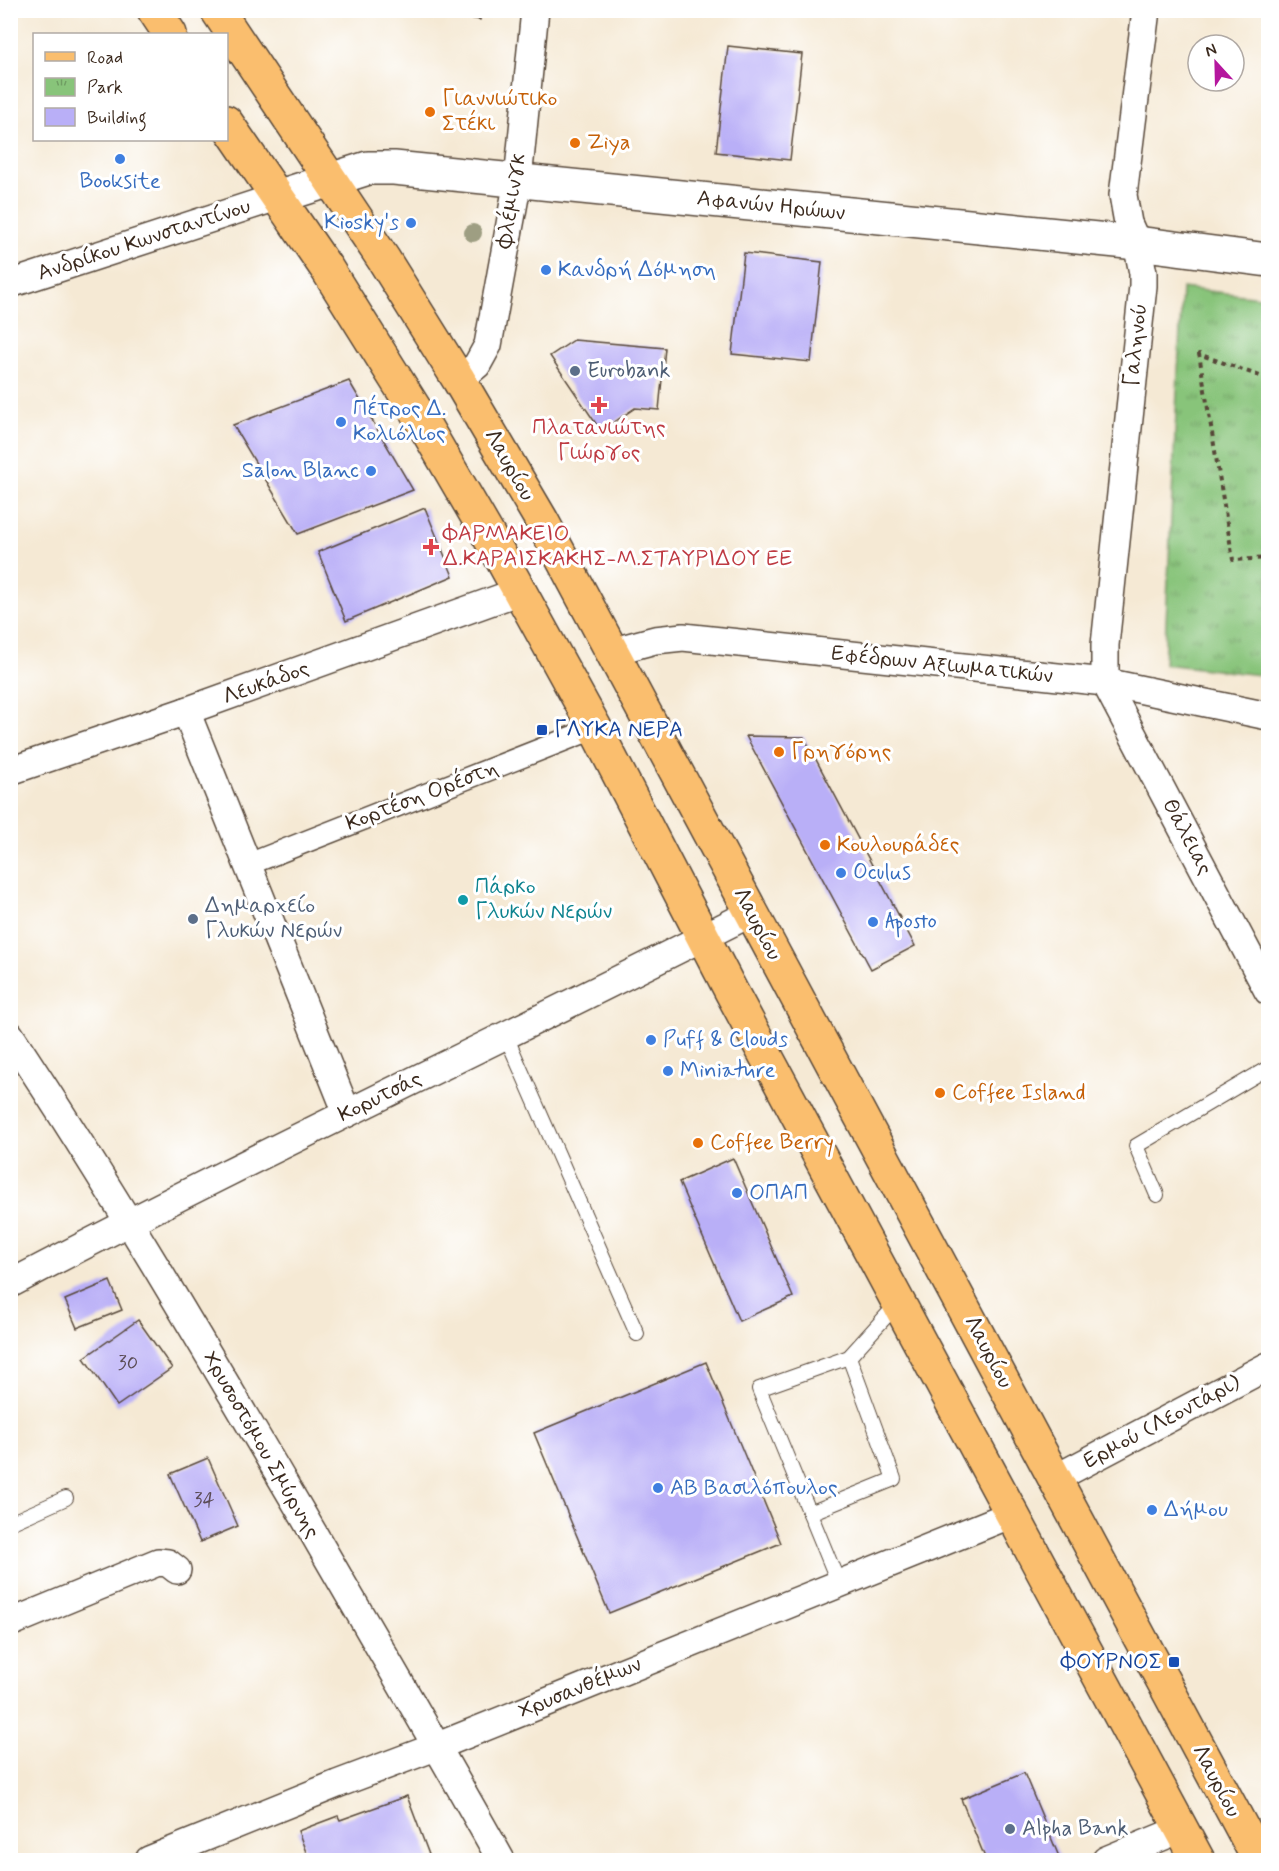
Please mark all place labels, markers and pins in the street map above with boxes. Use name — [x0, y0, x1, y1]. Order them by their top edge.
place label: Γιαννιώτικο Στέκι — [442, 85, 557, 138]
marker: Γιαννιώτικο Στέκι — [423, 105, 437, 119]
place label: Ziya — [587, 129, 631, 157]
marker: Ziya — [568, 136, 582, 150]
marker: Booksite — [113, 152, 127, 166]
place label: Booksite — [79, 168, 161, 196]
place label: Kiosky's — [324, 209, 399, 237]
marker: Kiosky's — [404, 216, 418, 230]
place label: Κανδρή Δόμηση — [558, 256, 716, 284]
marker: Κανδρή Δόμηση — [539, 263, 553, 277]
place label: Eurobank — [587, 357, 671, 385]
marker: Eurobank — [568, 364, 582, 378]
place label: Πέτρος Δ. Κολιόλιος — [353, 394, 446, 448]
marker: Πλατανιώτης Γιώργος — [592, 398, 606, 412]
place label: Πλατανιώτης Γιώργος — [532, 414, 666, 467]
marker: Πέτρος Δ. Κολιόλιος — [334, 415, 348, 429]
place label: Salon Blanc — [242, 457, 359, 485]
marker: Salon Blanc — [364, 464, 378, 478]
place label: ΦΑΡΜΑΚΕΙΟ Δ.ΚΑΡΑΙΣΚΑΚΗΣ-Μ.ΣΤΑΥΡΙΔΟΥ ΕΕ — [442, 520, 793, 573]
marker: ΦΑΡΜΑΚΕΙΟ Δ.ΚΑΡΑΙΣΚΑΚΗΣ-Μ.ΣΤΑΥΡΙΔΟΥ ΕΕ — [424, 540, 438, 554]
place label: ΓΛΥΚΑ ΝΕΡΑ — [554, 716, 683, 744]
marker: ΓΛΥΚΑ ΝΕΡΑ — [535, 723, 549, 737]
place label: Γρηγόρης — [791, 738, 891, 766]
marker: Γρηγόρης — [772, 745, 786, 759]
place label: Κουλουράδες — [837, 831, 959, 859]
marker: Κουλουράδες — [818, 838, 832, 852]
place label: Oculus — [853, 859, 911, 887]
marker: Oculus — [834, 866, 848, 880]
place label: Πάρκο Γλυκών Νερών — [475, 873, 612, 926]
place label: Δημαρχείο Γλυκών Νερών — [205, 892, 342, 945]
marker: Πάρκο Γλυκών Νερών — [456, 893, 470, 907]
place label: Aposto — [885, 908, 937, 938]
marker: Δημαρχείο Γλυκών Νερών — [186, 912, 200, 926]
marker: Aposto — [866, 915, 880, 929]
place label: Puff & Clouds — [663, 1026, 788, 1054]
marker: Puff & Clouds — [644, 1033, 658, 1047]
place label: Miniature — [680, 1057, 776, 1085]
marker: Miniature — [661, 1064, 675, 1078]
place label: Coffee Island — [952, 1079, 1086, 1107]
marker: Coffee Island — [933, 1086, 947, 1100]
place label: Coffee Berry — [710, 1129, 834, 1157]
marker: Coffee Berry — [691, 1136, 705, 1150]
place label: ΟΠΑΠ — [749, 1179, 808, 1207]
marker: ΟΠΑΠ — [730, 1186, 744, 1200]
place label: ΑΒ Βασιλόπουλος — [670, 1474, 838, 1502]
marker: ΑΒ Βασιλόπουλος — [651, 1481, 665, 1495]
place label: Δήμου — [1164, 1496, 1228, 1524]
marker: Δήμου — [1145, 1503, 1159, 1517]
place label: ΦΟΥΡΝΟΣ — [1060, 1648, 1162, 1676]
marker: ΦΟΥΡΝΟΣ — [1167, 1655, 1181, 1669]
place label: Alpha Bank — [1022, 1815, 1129, 1843]
marker: Alpha Bank — [1003, 1822, 1017, 1836]

